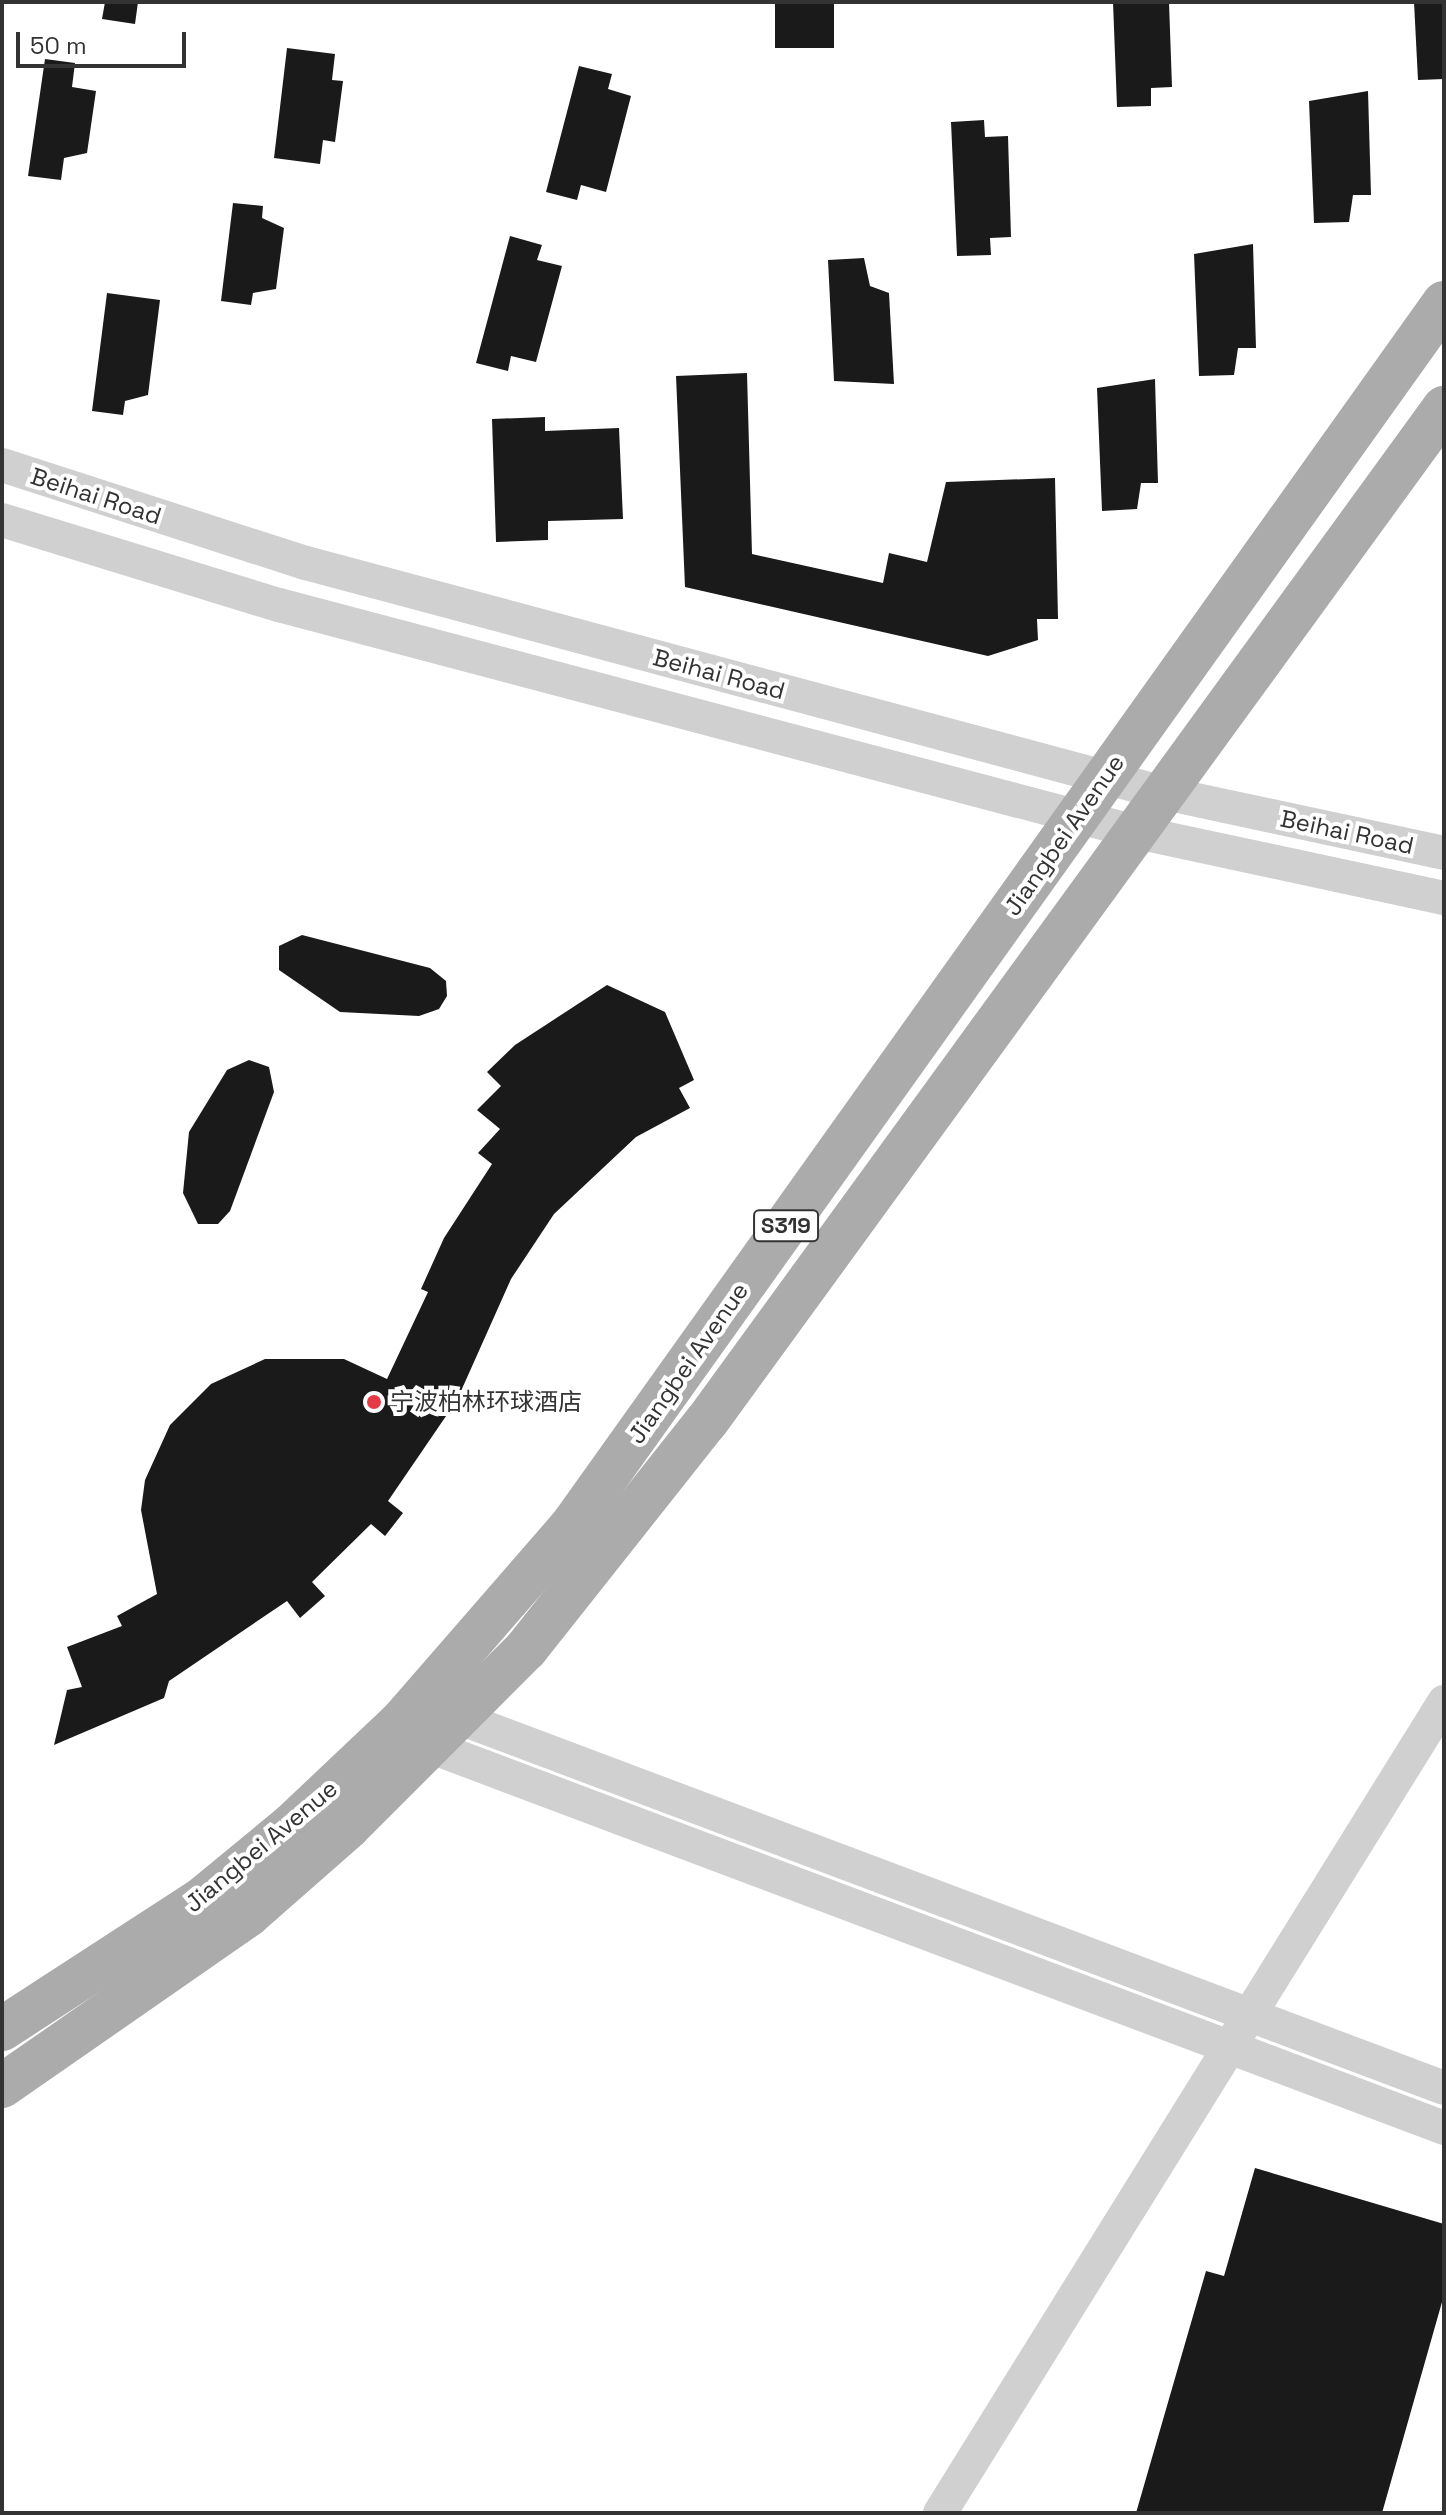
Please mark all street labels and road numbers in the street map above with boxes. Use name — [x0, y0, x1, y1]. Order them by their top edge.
street label: Beihai Road — [27, 461, 165, 531]
street label: Beihai Road — [650, 643, 788, 705]
street label: Jiangbei Avenue — [998, 749, 1130, 921]
street label: Beihai Road — [1278, 804, 1416, 860]
road number: S319 — [752, 1208, 820, 1244]
street label: Jiangbei Avenue — [622, 1277, 754, 1449]
street label: Jiangbei Avenue — [179, 1774, 343, 1918]

